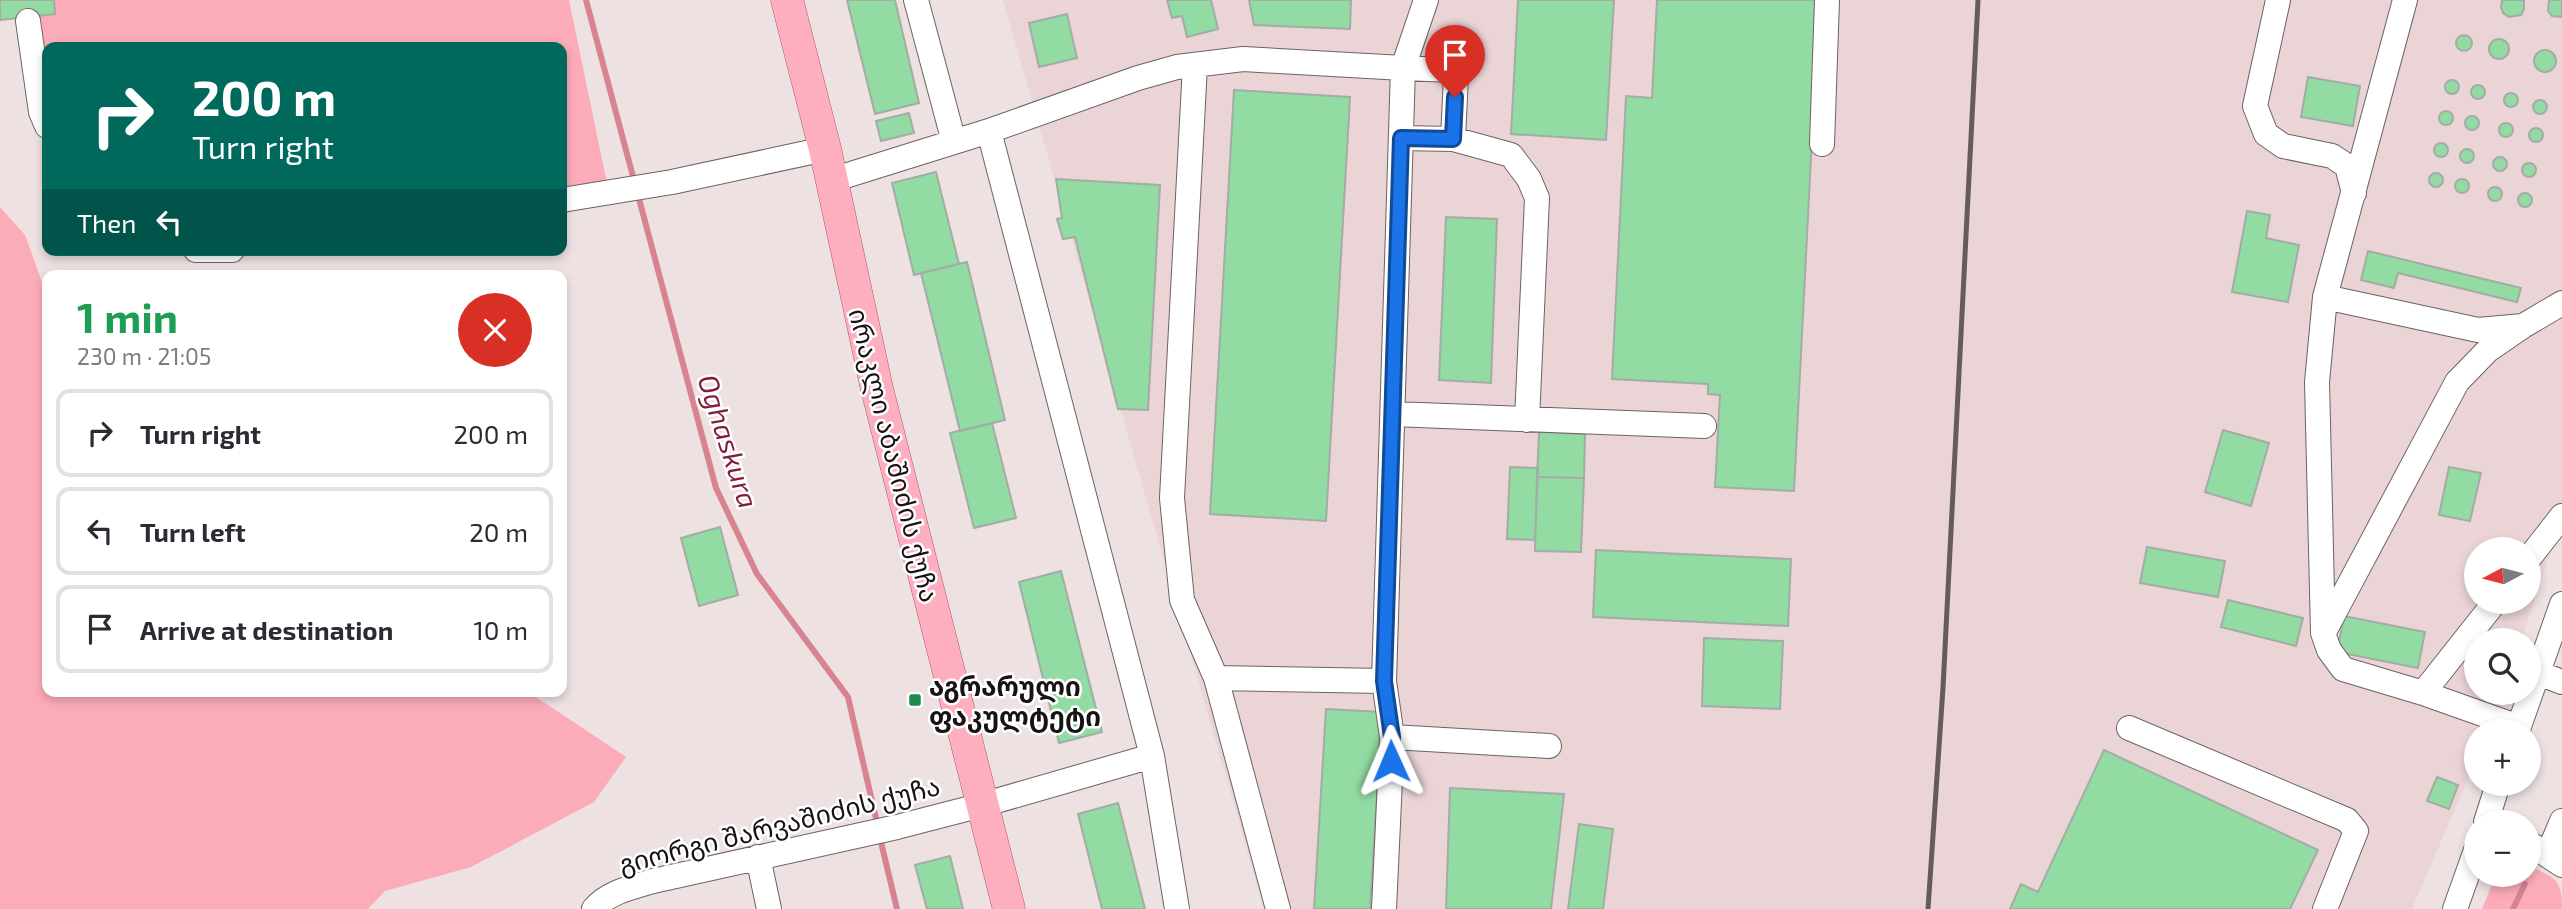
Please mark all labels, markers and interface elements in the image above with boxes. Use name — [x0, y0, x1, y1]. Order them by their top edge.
pin — [1425, 25, 1485, 97]
icon: arrive — [1436, 36, 1474, 74]
text: 200 m — [192, 67, 336, 126]
icon: right — [77, 70, 168, 161]
text: Turn right — [192, 127, 334, 165]
icon: left — [150, 203, 188, 241]
text: Then — [77, 207, 136, 238]
text: 1 min — [77, 291, 178, 341]
button: close — [458, 293, 532, 367]
street label: ირაკლი აბაშიძის ქუჩა — [842, 305, 947, 606]
text: 230 m · 21:05 — [77, 342, 211, 370]
water label: Oghaskura — [691, 370, 767, 512]
icon: right — [81, 414, 119, 452]
text: Turn right — [140, 418, 261, 449]
text: 200 m — [453, 418, 528, 449]
icon: left — [81, 512, 119, 550]
text: Turn left — [140, 516, 246, 547]
text: 20 m — [469, 516, 528, 547]
north arrow — [2464, 537, 2541, 614]
map controls — [2464, 537, 2541, 887]
icon: arrive — [81, 610, 119, 648]
text: Arrive at destination — [140, 614, 393, 645]
text: 10 m — [473, 614, 528, 645]
button: search — [2464, 628, 2541, 705]
place label: აგრარული ფაკულტეტი — [929, 670, 1101, 733]
marker: აგრარული ფაკულტეტი — [907, 692, 923, 708]
button: + — [2464, 719, 2541, 796]
position arrow — [1354, 724, 1428, 798]
street label: გიორგი შარვაშიძის ქუჩა — [615, 769, 943, 880]
button: − — [2464, 810, 2541, 887]

